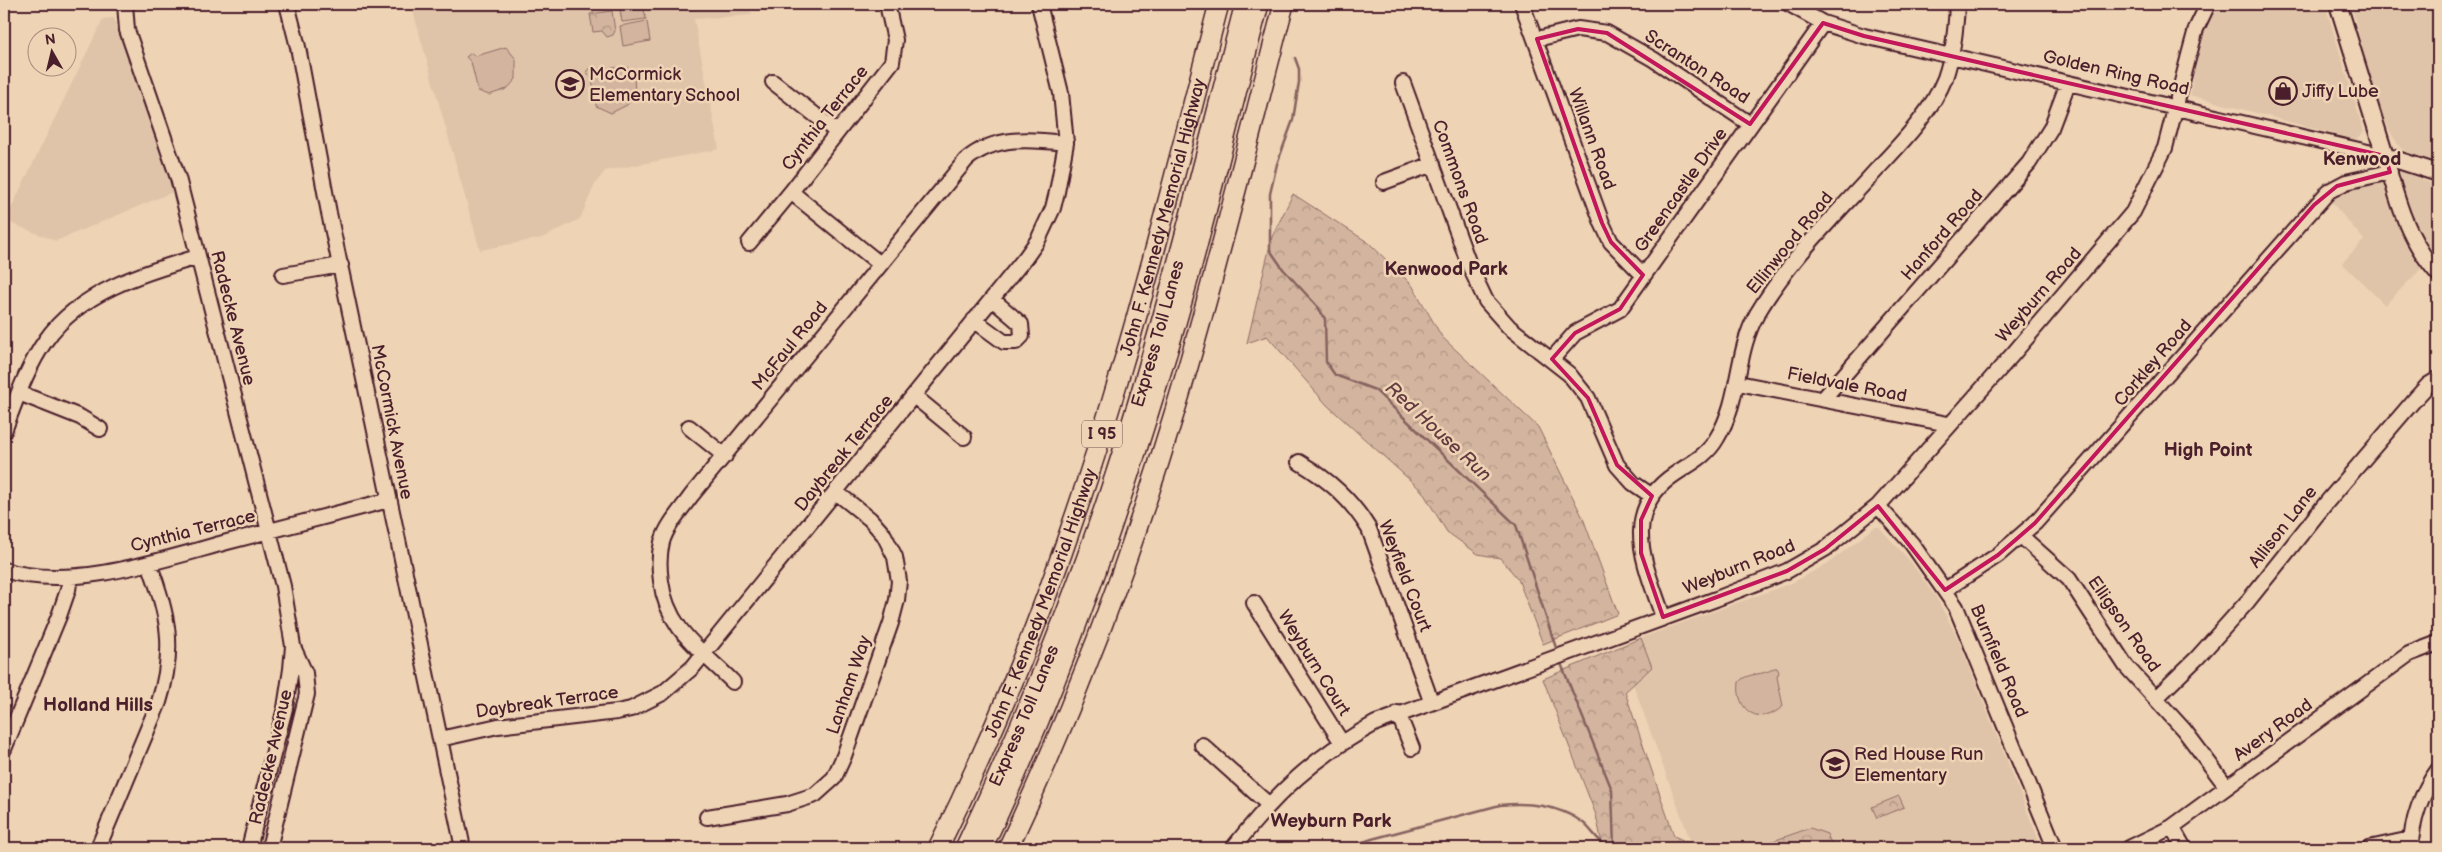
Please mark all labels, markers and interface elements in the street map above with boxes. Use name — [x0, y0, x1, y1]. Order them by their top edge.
street label: Scranton Road — [1641, 25, 1753, 109]
north arrow — [28, 28, 78, 78]
text: N — [44, 30, 57, 49]
street label: Golden Ring Road — [2041, 46, 2191, 100]
street label: Cynthia Terrace — [777, 61, 873, 175]
place label: McCormick Elementary School — [589, 64, 740, 106]
school or university icon: McCormick Elementary School — [555, 69, 585, 99]
street label: John F. Kennedy Memorial Highway — [1115, 75, 1210, 358]
shop icon: Jiffy Lube — [2268, 76, 2298, 106]
place label: Jiffy Lube — [2302, 81, 2379, 102]
street label: Willann Road — [1564, 85, 1620, 193]
street label: Commons Road — [1428, 117, 1492, 247]
street label: Greencastle Drive — [1630, 123, 1732, 256]
district label: Kenwood — [2323, 148, 2401, 171]
street label: Hanford Road — [1897, 185, 1987, 285]
street label: Ellinwood Road — [1742, 188, 1838, 298]
street label: Weyburn Road — [1992, 243, 2086, 347]
street label: Radecke Avenue — [206, 249, 260, 388]
street label: Express Toll Lanes — [1127, 258, 1188, 409]
district label: Kenwood Park — [1384, 258, 1508, 281]
street label: McFaul Road — [748, 297, 832, 395]
street label: Corkley Road — [2110, 315, 2196, 411]
street label: McCormick Avenue — [367, 343, 417, 502]
street label: Fieldvale Road — [1785, 363, 1909, 407]
water label: Red House Run — [1380, 377, 1496, 487]
street label: Daybreak Terrace — [790, 390, 898, 516]
road number: I 95 — [1082, 420, 1122, 448]
district label: High Point — [2164, 439, 2253, 462]
street label: John F. Kennedy Memorial Highway — [980, 465, 1101, 741]
street label: Allison Lane — [2244, 482, 2322, 572]
street label: Cynthia Terrace — [128, 505, 258, 557]
street label: Weyfield Court — [1374, 517, 1436, 635]
street label: Weyburn Road — [1680, 535, 1798, 599]
street label: Elligson Road — [2083, 572, 2165, 676]
street label: Burnfield Road — [1966, 601, 2032, 721]
street label: Weyburn Court — [1273, 606, 1355, 720]
street label: Lanham Way — [822, 632, 876, 737]
street label: Express Toll Lanes — [984, 642, 1063, 790]
street label: Daybreak Terrace — [474, 682, 620, 722]
street label: Radecke Avenue — [245, 687, 297, 827]
district label: Holland Hills — [43, 694, 153, 717]
street label: Avery Road — [2229, 694, 2317, 766]
place label: Red House Run Elementary — [1854, 744, 1983, 786]
school or university icon: Red House Run Elementary — [1820, 749, 1850, 779]
district label: Weyburn Park — [1271, 810, 1391, 833]

